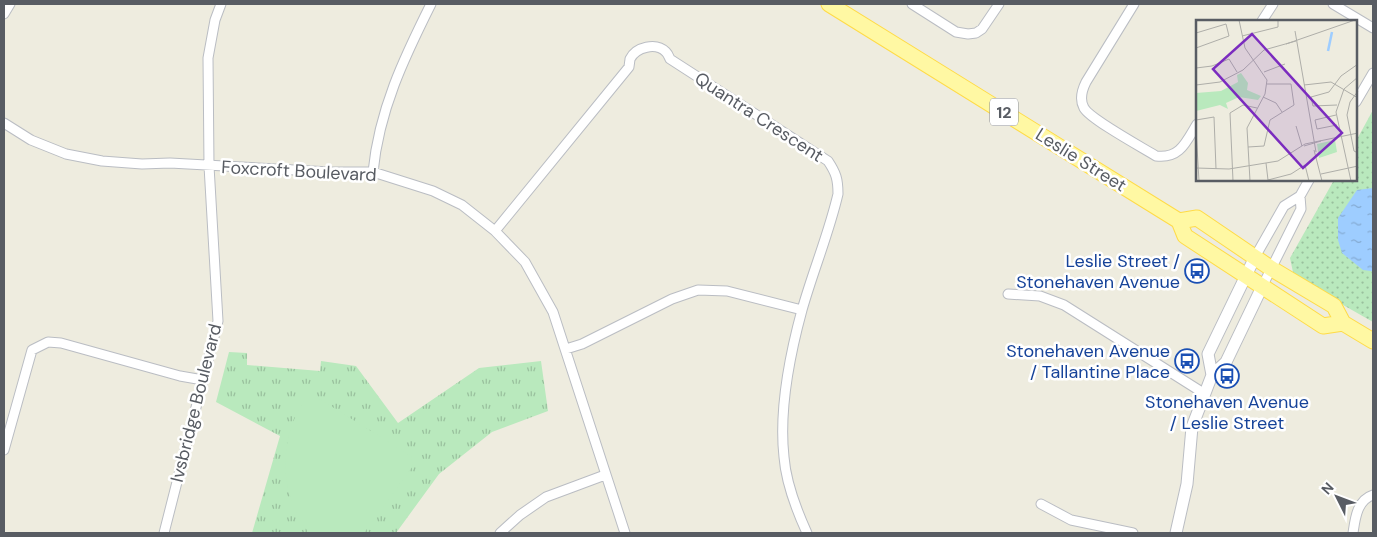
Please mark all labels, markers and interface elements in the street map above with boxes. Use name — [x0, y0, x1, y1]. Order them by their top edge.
inset map — [1196, 20, 1357, 181]
street label: Quantra Crescent — [690, 66, 828, 168]
road number: 12 — [990, 98, 1018, 125]
street label: Leslie Street — [1031, 123, 1131, 197]
street label: Foxcroft Boulevard — [221, 155, 377, 187]
place label: Leslie Street / Stonehaven Avenue — [1016, 249, 1180, 294]
bus stop icon: Leslie Street / Stonehaven Avenue — [1184, 258, 1210, 284]
street label: Ivsbridge Boulevard — [165, 321, 227, 485]
place label: Stonehaven Avenue / Tallantine Place — [1006, 339, 1170, 384]
bus stop icon: Stonehaven Avenue / Tallantine Place — [1174, 348, 1200, 374]
bus stop icon: Stonehaven Avenue / Leslie Street — [1214, 363, 1240, 389]
place label: Stonehaven Avenue / Leslie Street — [1145, 390, 1309, 435]
north arrow — [1312, 472, 1362, 522]
text: N — [1317, 478, 1337, 498]

